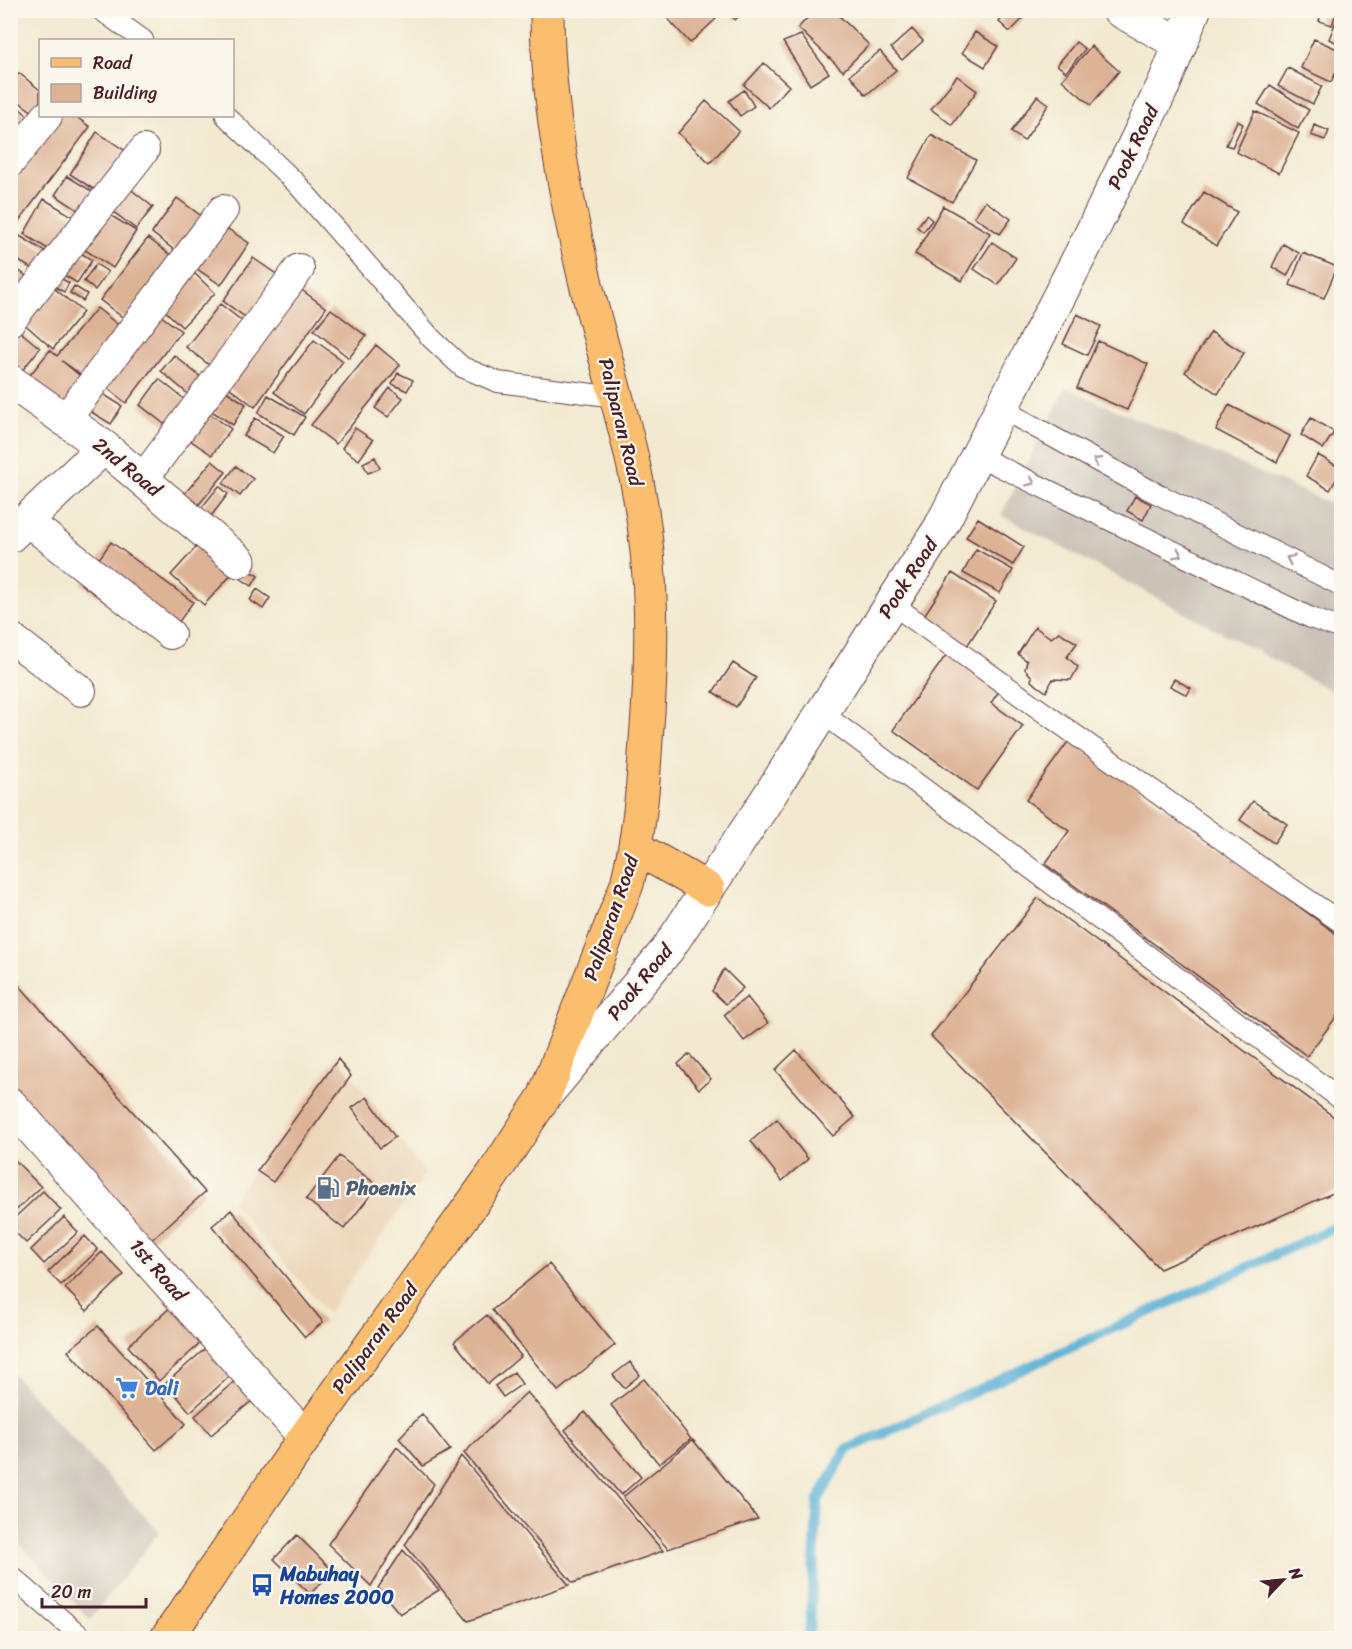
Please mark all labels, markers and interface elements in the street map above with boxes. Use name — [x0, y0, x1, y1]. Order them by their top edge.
legend — [39, 39, 234, 117]
text: Road — [93, 47, 133, 79]
text: Building — [93, 77, 157, 109]
street label: Pook Road — [1097, 97, 1169, 196]
street label: Paliparan Road — [588, 354, 654, 491]
street label: 2nd Road — [85, 428, 171, 507]
one-way arrow — [1093, 457, 1103, 468]
one-way arrow — [1024, 475, 1035, 486]
street label: Pook Road — [869, 529, 948, 626]
one-way arrow — [1172, 547, 1183, 559]
one-way arrow — [1285, 554, 1296, 566]
street label: Paliparan Road — [573, 849, 649, 986]
street label: Pook Road — [598, 935, 683, 1028]
place label: Phoenix — [346, 1171, 416, 1206]
fuel station icon: Phoenix — [315, 1175, 341, 1201]
street label: 1st Road — [120, 1230, 197, 1311]
street label: Paliparan Road — [322, 1274, 429, 1401]
place label: Dali — [145, 1371, 180, 1406]
supermarket icon: Dali — [114, 1375, 140, 1401]
north arrow — [1253, 1550, 1313, 1610]
place label: Mabuhay Homes 2000 — [279, 1557, 394, 1615]
text: N — [1280, 1561, 1312, 1586]
scale bar — [42, 1571, 146, 1609]
bus stop icon: Mabuhay Homes 2000 — [249, 1572, 275, 1598]
text: 20 m — [51, 1576, 91, 1608]

